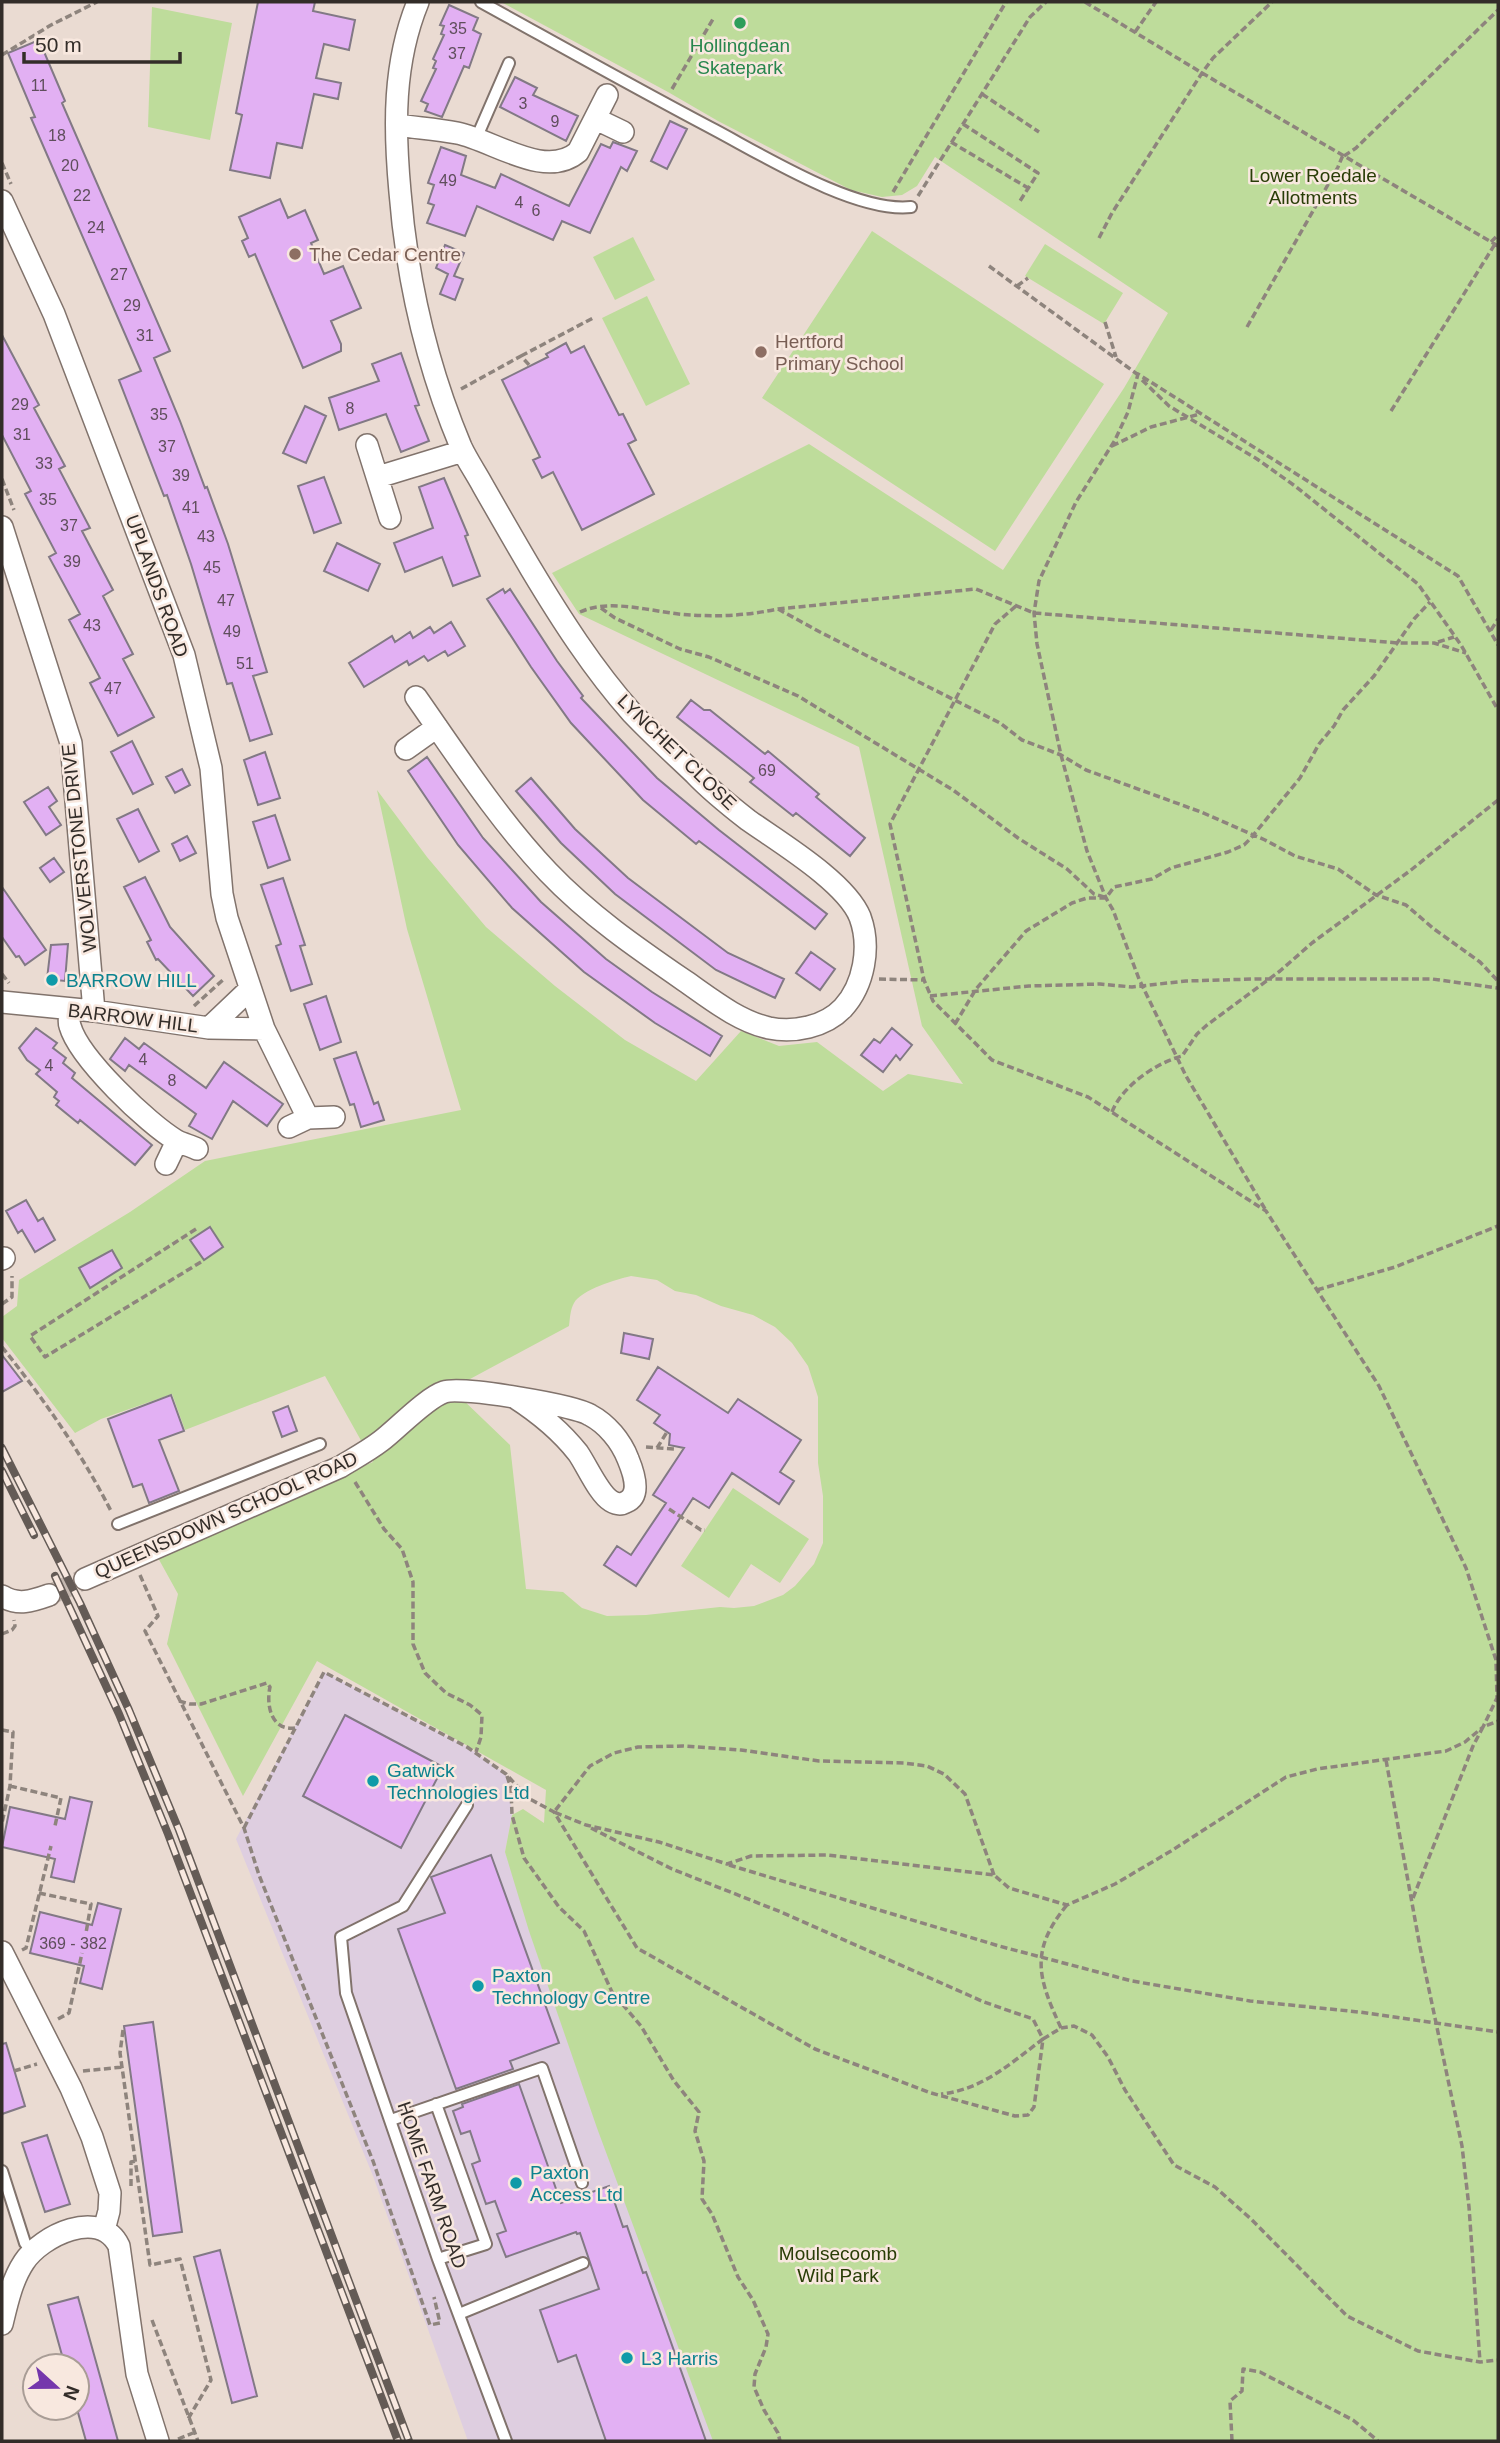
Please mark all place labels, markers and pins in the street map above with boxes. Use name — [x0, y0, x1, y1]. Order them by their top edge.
marker: Hollingdean Skatepark — [732, 15, 748, 31]
place label: Hollingdean Skatepark — [690, 35, 790, 78]
place label: The Cedar Centre — [309, 244, 461, 265]
marker: The Cedar Centre — [287, 246, 303, 262]
place label: Hertford Primary School — [775, 331, 904, 374]
marker: Hertford Primary School — [753, 344, 769, 360]
place label: BARROW HILL — [66, 970, 197, 991]
marker: BARROW HILL — [44, 972, 60, 988]
place label: Gatwick Technologies Ltd — [387, 1760, 530, 1803]
marker: Gatwick Technologies Ltd — [365, 1773, 381, 1789]
place label: Paxton Technology Centre — [492, 1965, 650, 2008]
marker: Paxton Technology Centre — [470, 1978, 486, 1994]
place label: Paxton Access Ltd — [530, 2162, 623, 2205]
marker: Paxton Access Ltd — [508, 2175, 524, 2191]
place label: L3 Harris — [641, 2348, 718, 2369]
marker: L3 Harris — [619, 2350, 635, 2366]

